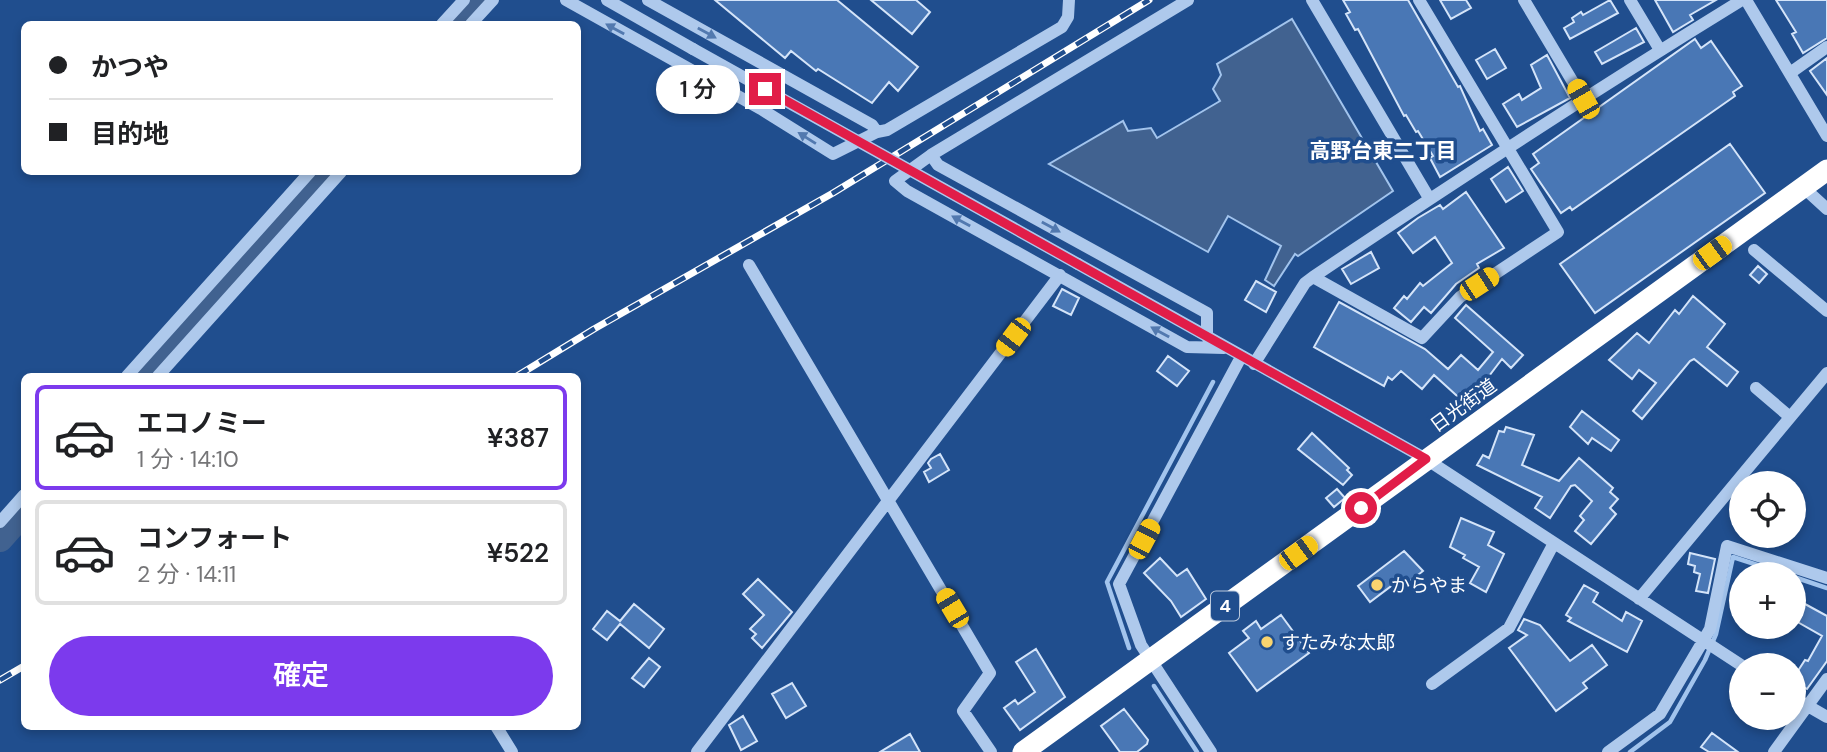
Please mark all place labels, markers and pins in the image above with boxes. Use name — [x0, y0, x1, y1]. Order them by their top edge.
place label: からやま — [1391, 573, 1467, 598]
marker: からやま — [1369, 577, 1385, 593]
place label: すたみな太郎 — [1281, 630, 1395, 655]
marker: すたみな太郎 — [1259, 634, 1275, 650]

